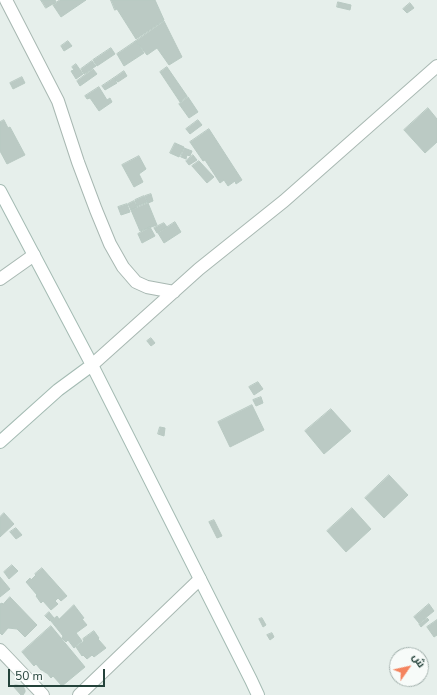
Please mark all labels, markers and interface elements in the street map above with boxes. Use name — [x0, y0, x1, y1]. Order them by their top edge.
north arrow — [389, 647, 429, 687]
text: ش — [408, 651, 429, 671]
scale bar — [10, 661, 107, 687]
text: 50 m — [15, 668, 43, 684]

